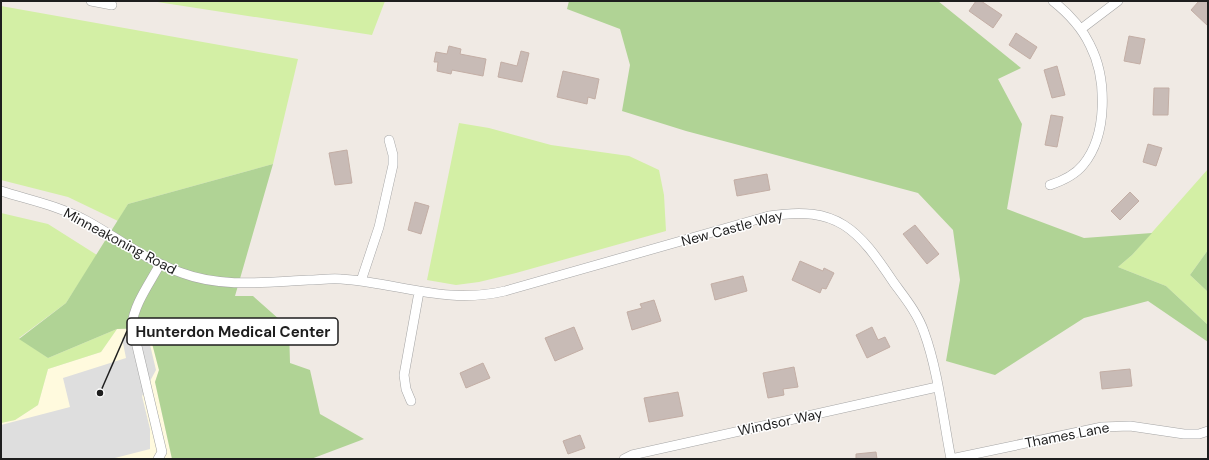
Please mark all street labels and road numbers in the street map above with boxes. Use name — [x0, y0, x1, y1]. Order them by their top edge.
street label: Minneakoning Road — [61, 204, 179, 278]
street label: New Castle Way — [679, 206, 785, 250]
street label: Windsor Way — [736, 404, 824, 440]
street label: Thames Lane — [1023, 418, 1111, 452]

